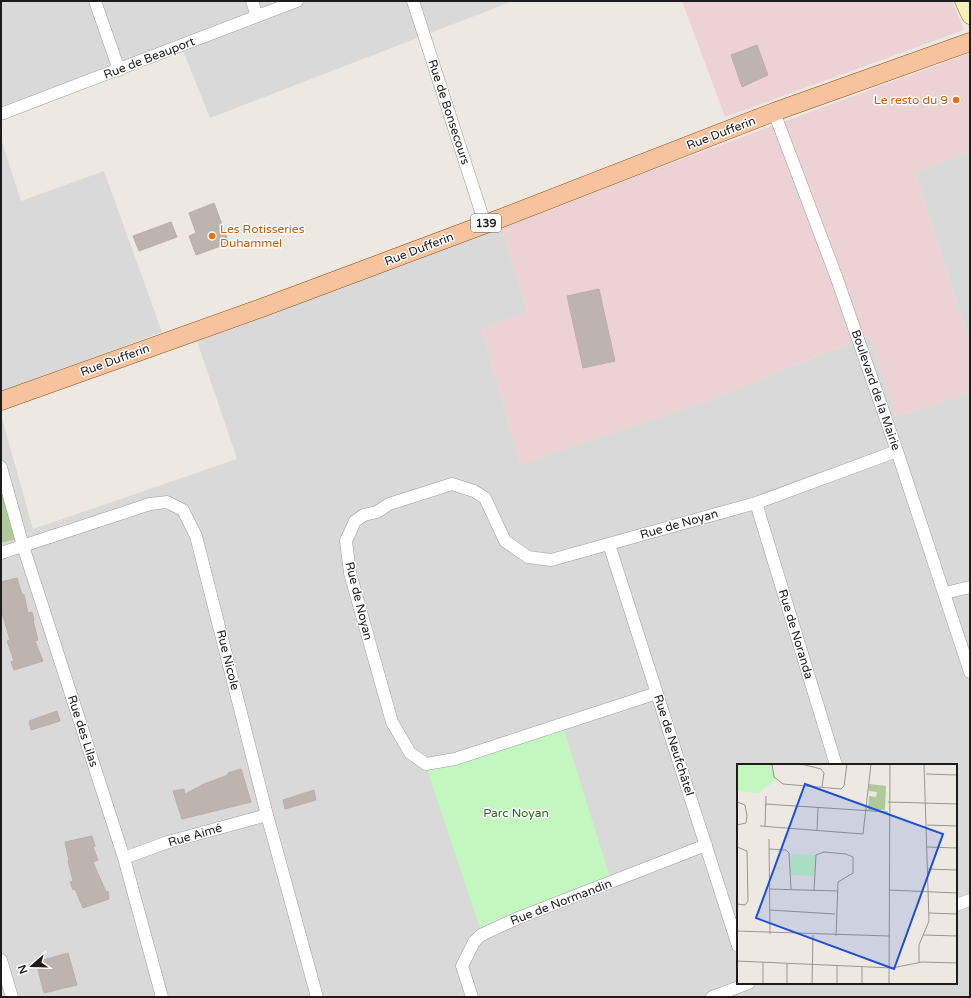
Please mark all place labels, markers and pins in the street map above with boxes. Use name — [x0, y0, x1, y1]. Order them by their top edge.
place label: Le resto du 9 — [874, 93, 948, 107]
marker: Le resto du 9 — [951, 95, 961, 105]
place label: Les Rotisseries Duhammel — [220, 222, 305, 250]
marker: Les Rotisseries Duhammel — [207, 231, 217, 241]

